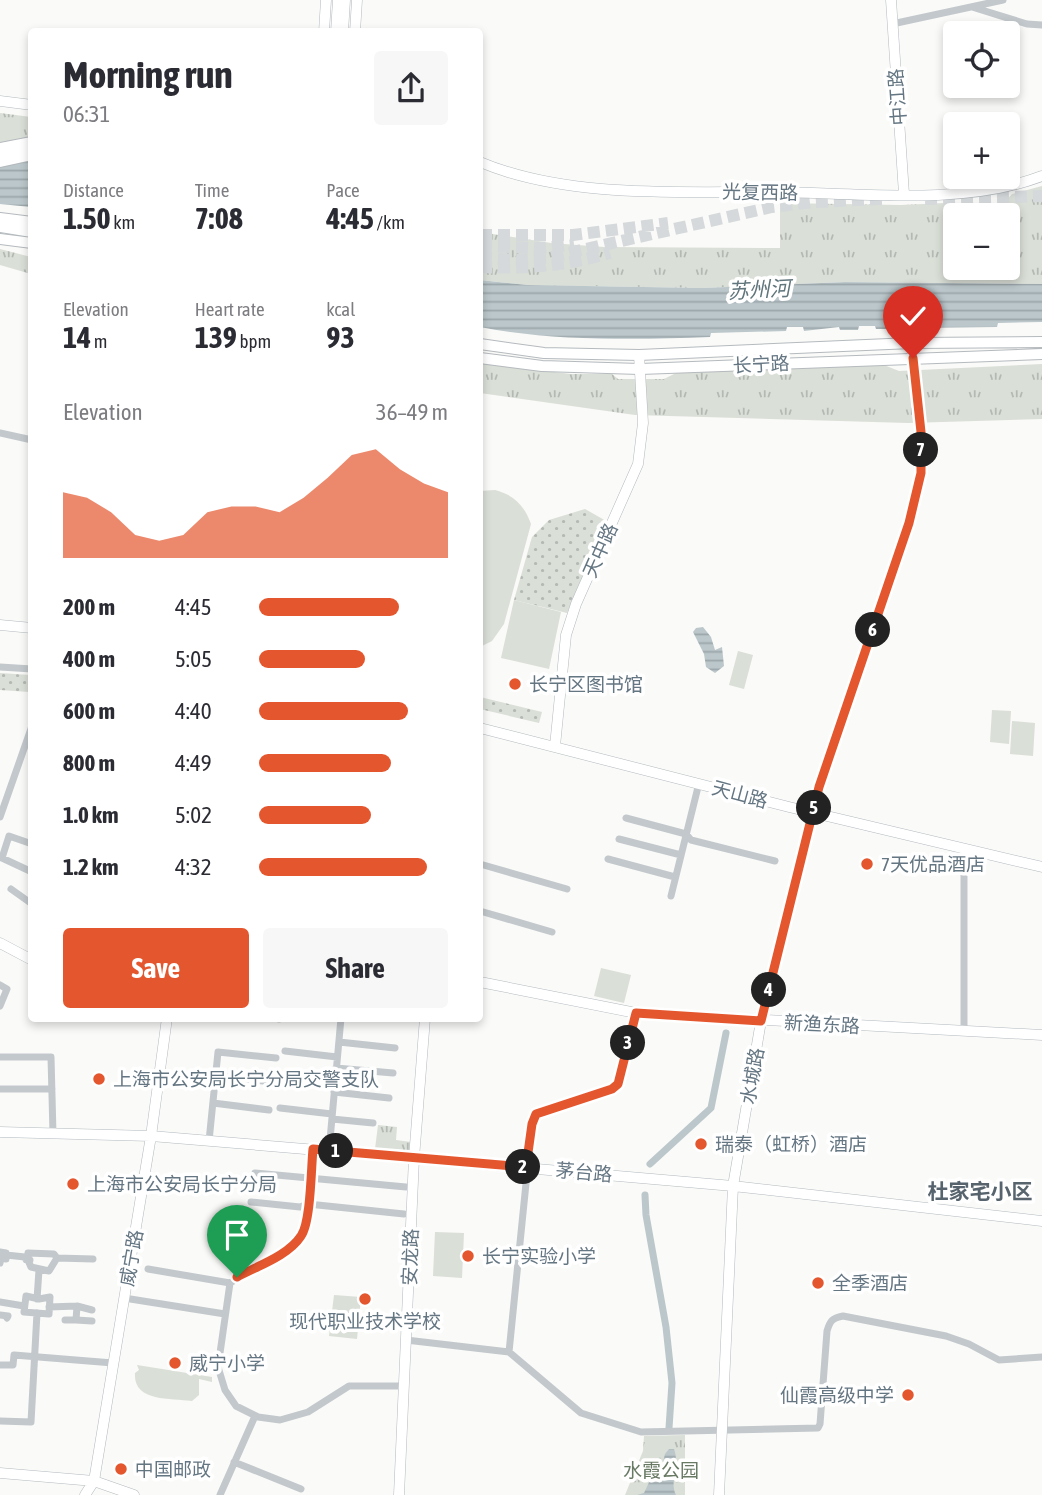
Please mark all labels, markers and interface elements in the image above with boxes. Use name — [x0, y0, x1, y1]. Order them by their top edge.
map controls — [943, 21, 1020, 280]
button: locate — [943, 21, 1020, 98]
button: share — [374, 51, 448, 125]
text: Morning run — [63, 53, 233, 96]
street label: 中江路 — [884, 68, 910, 126]
text: 06:31 — [63, 101, 110, 127]
button: + — [943, 112, 1020, 189]
text: Distance — [63, 179, 124, 201]
text: Time — [195, 179, 229, 201]
text: Pace — [326, 179, 360, 201]
street label: 光复西路 — [722, 180, 798, 204]
text: 1.50 — [63, 201, 111, 235]
text: 7:08 — [195, 201, 243, 235]
text: 4:45 — [326, 201, 374, 235]
button: − — [943, 203, 1020, 280]
text: km — [111, 211, 135, 233]
text: /km — [374, 211, 405, 233]
water label: 苏州河 — [727, 275, 795, 303]
pin — [883, 286, 943, 358]
icon: check — [894, 297, 932, 335]
text: Elevation — [63, 298, 129, 320]
text: Heart rate — [195, 298, 265, 320]
text: kcal — [326, 298, 355, 320]
text: 14 — [63, 320, 91, 354]
text: 139 — [195, 320, 237, 354]
text: 93 — [326, 320, 355, 354]
text: m — [91, 330, 108, 352]
text: bpm — [237, 330, 271, 352]
street label: 长宁路 — [732, 352, 790, 376]
text: Elevation — [63, 399, 143, 425]
text: 36–49 m — [376, 399, 448, 425]
pin: 7 — [904, 433, 939, 468]
text: 7 — [916, 438, 925, 460]
street label: 天中路 — [578, 519, 622, 581]
text: 200 m — [63, 594, 115, 620]
text: 4:45 — [175, 594, 212, 620]
pin: 6 — [856, 612, 890, 648]
text: 6 — [868, 618, 877, 640]
text: 400 m — [63, 646, 115, 672]
text: 5:05 — [175, 646, 212, 672]
place label: 长宁区图书馆 — [529, 673, 643, 695]
marker: 长宁区图书馆 — [507, 676, 523, 692]
text: 600 m — [63, 698, 115, 724]
text: 4:40 — [175, 698, 212, 724]
text: 800 m — [63, 750, 115, 776]
text: 4:49 — [175, 750, 212, 776]
street label: 天山路 — [710, 776, 770, 812]
pin: 5 — [796, 790, 832, 826]
text: 5 — [809, 796, 818, 818]
text: 1.0 km — [63, 802, 119, 828]
text: 5:02 — [175, 802, 212, 828]
place label: 7天优品酒店 — [881, 853, 985, 875]
text: 1.2 km — [63, 854, 119, 880]
text: 4:32 — [175, 854, 212, 880]
marker: 7天优品酒店 — [859, 856, 875, 872]
button: Save — [63, 928, 249, 1008]
button: Share — [263, 928, 448, 1008]
pin: 4 — [752, 972, 786, 1007]
text: 4 — [764, 978, 773, 1000]
street label: 新渔东路 — [783, 1011, 861, 1037]
pin: 3 — [610, 1026, 646, 1060]
text: 3 — [623, 1031, 632, 1053]
street label: 水城路 — [736, 1046, 768, 1106]
place label: 上海市公安局长宁分局交警支队 — [113, 1068, 379, 1090]
marker: 上海市公安局长宁分局交警支队 — [91, 1071, 107, 1087]
place label: 瑞泰（虹桥）酒店 — [715, 1133, 867, 1155]
pin: 1 — [318, 1134, 354, 1168]
marker: 瑞泰（虹桥）酒店 — [693, 1136, 709, 1152]
text: 1 — [331, 1139, 340, 1161]
pin: 2 — [505, 1150, 540, 1184]
text: 2 — [518, 1155, 527, 1177]
street label: 茅台路 — [555, 1159, 613, 1185]
place label: 上海市公安局长宁分局 — [87, 1173, 277, 1195]
marker: 上海市公安局长宁分局 — [65, 1176, 81, 1192]
district label: 杜家宅小区 — [928, 1179, 1033, 1203]
pin — [207, 1205, 267, 1277]
icon: arrive — [218, 1216, 256, 1254]
street label: 威宁路 — [115, 1228, 147, 1288]
street label: 安龙路 — [398, 1228, 422, 1286]
place label: 长宁实验小学 — [482, 1245, 596, 1267]
marker: 长宁实验小学 — [460, 1248, 476, 1264]
place label: 全季酒店 — [832, 1272, 908, 1294]
marker: 全季酒店 — [810, 1275, 826, 1291]
marker: 现代职业技术学校 — [357, 1291, 373, 1307]
place label: 现代职业技术学校 — [289, 1310, 441, 1332]
place label: 威宁小学 — [189, 1352, 265, 1374]
marker: 威宁小学 — [167, 1355, 183, 1371]
place label: 仙霞高级中学 — [780, 1384, 894, 1406]
marker: 仙霞高级中学 — [900, 1387, 916, 1403]
place label: 中国邮政 — [135, 1458, 211, 1480]
park label: 水霞公园 — [623, 1459, 699, 1481]
marker: 中国邮政 — [113, 1461, 129, 1477]

